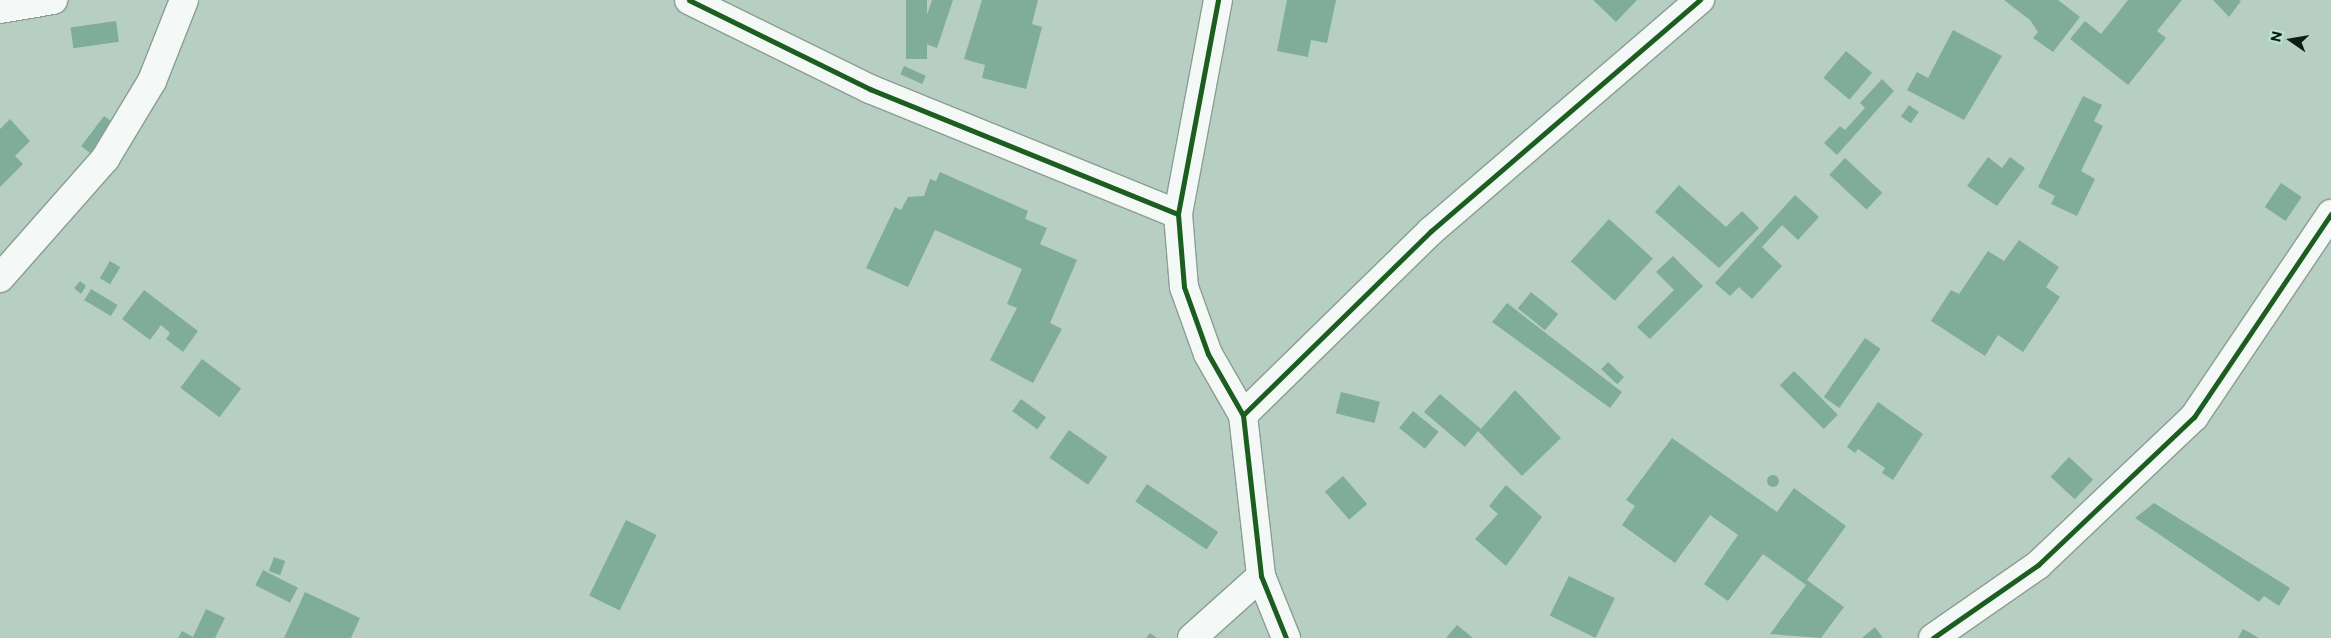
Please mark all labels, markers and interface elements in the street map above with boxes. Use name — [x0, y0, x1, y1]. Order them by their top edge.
north arrow — [2266, 15, 2316, 65]
text: N — [2266, 29, 2285, 44]

